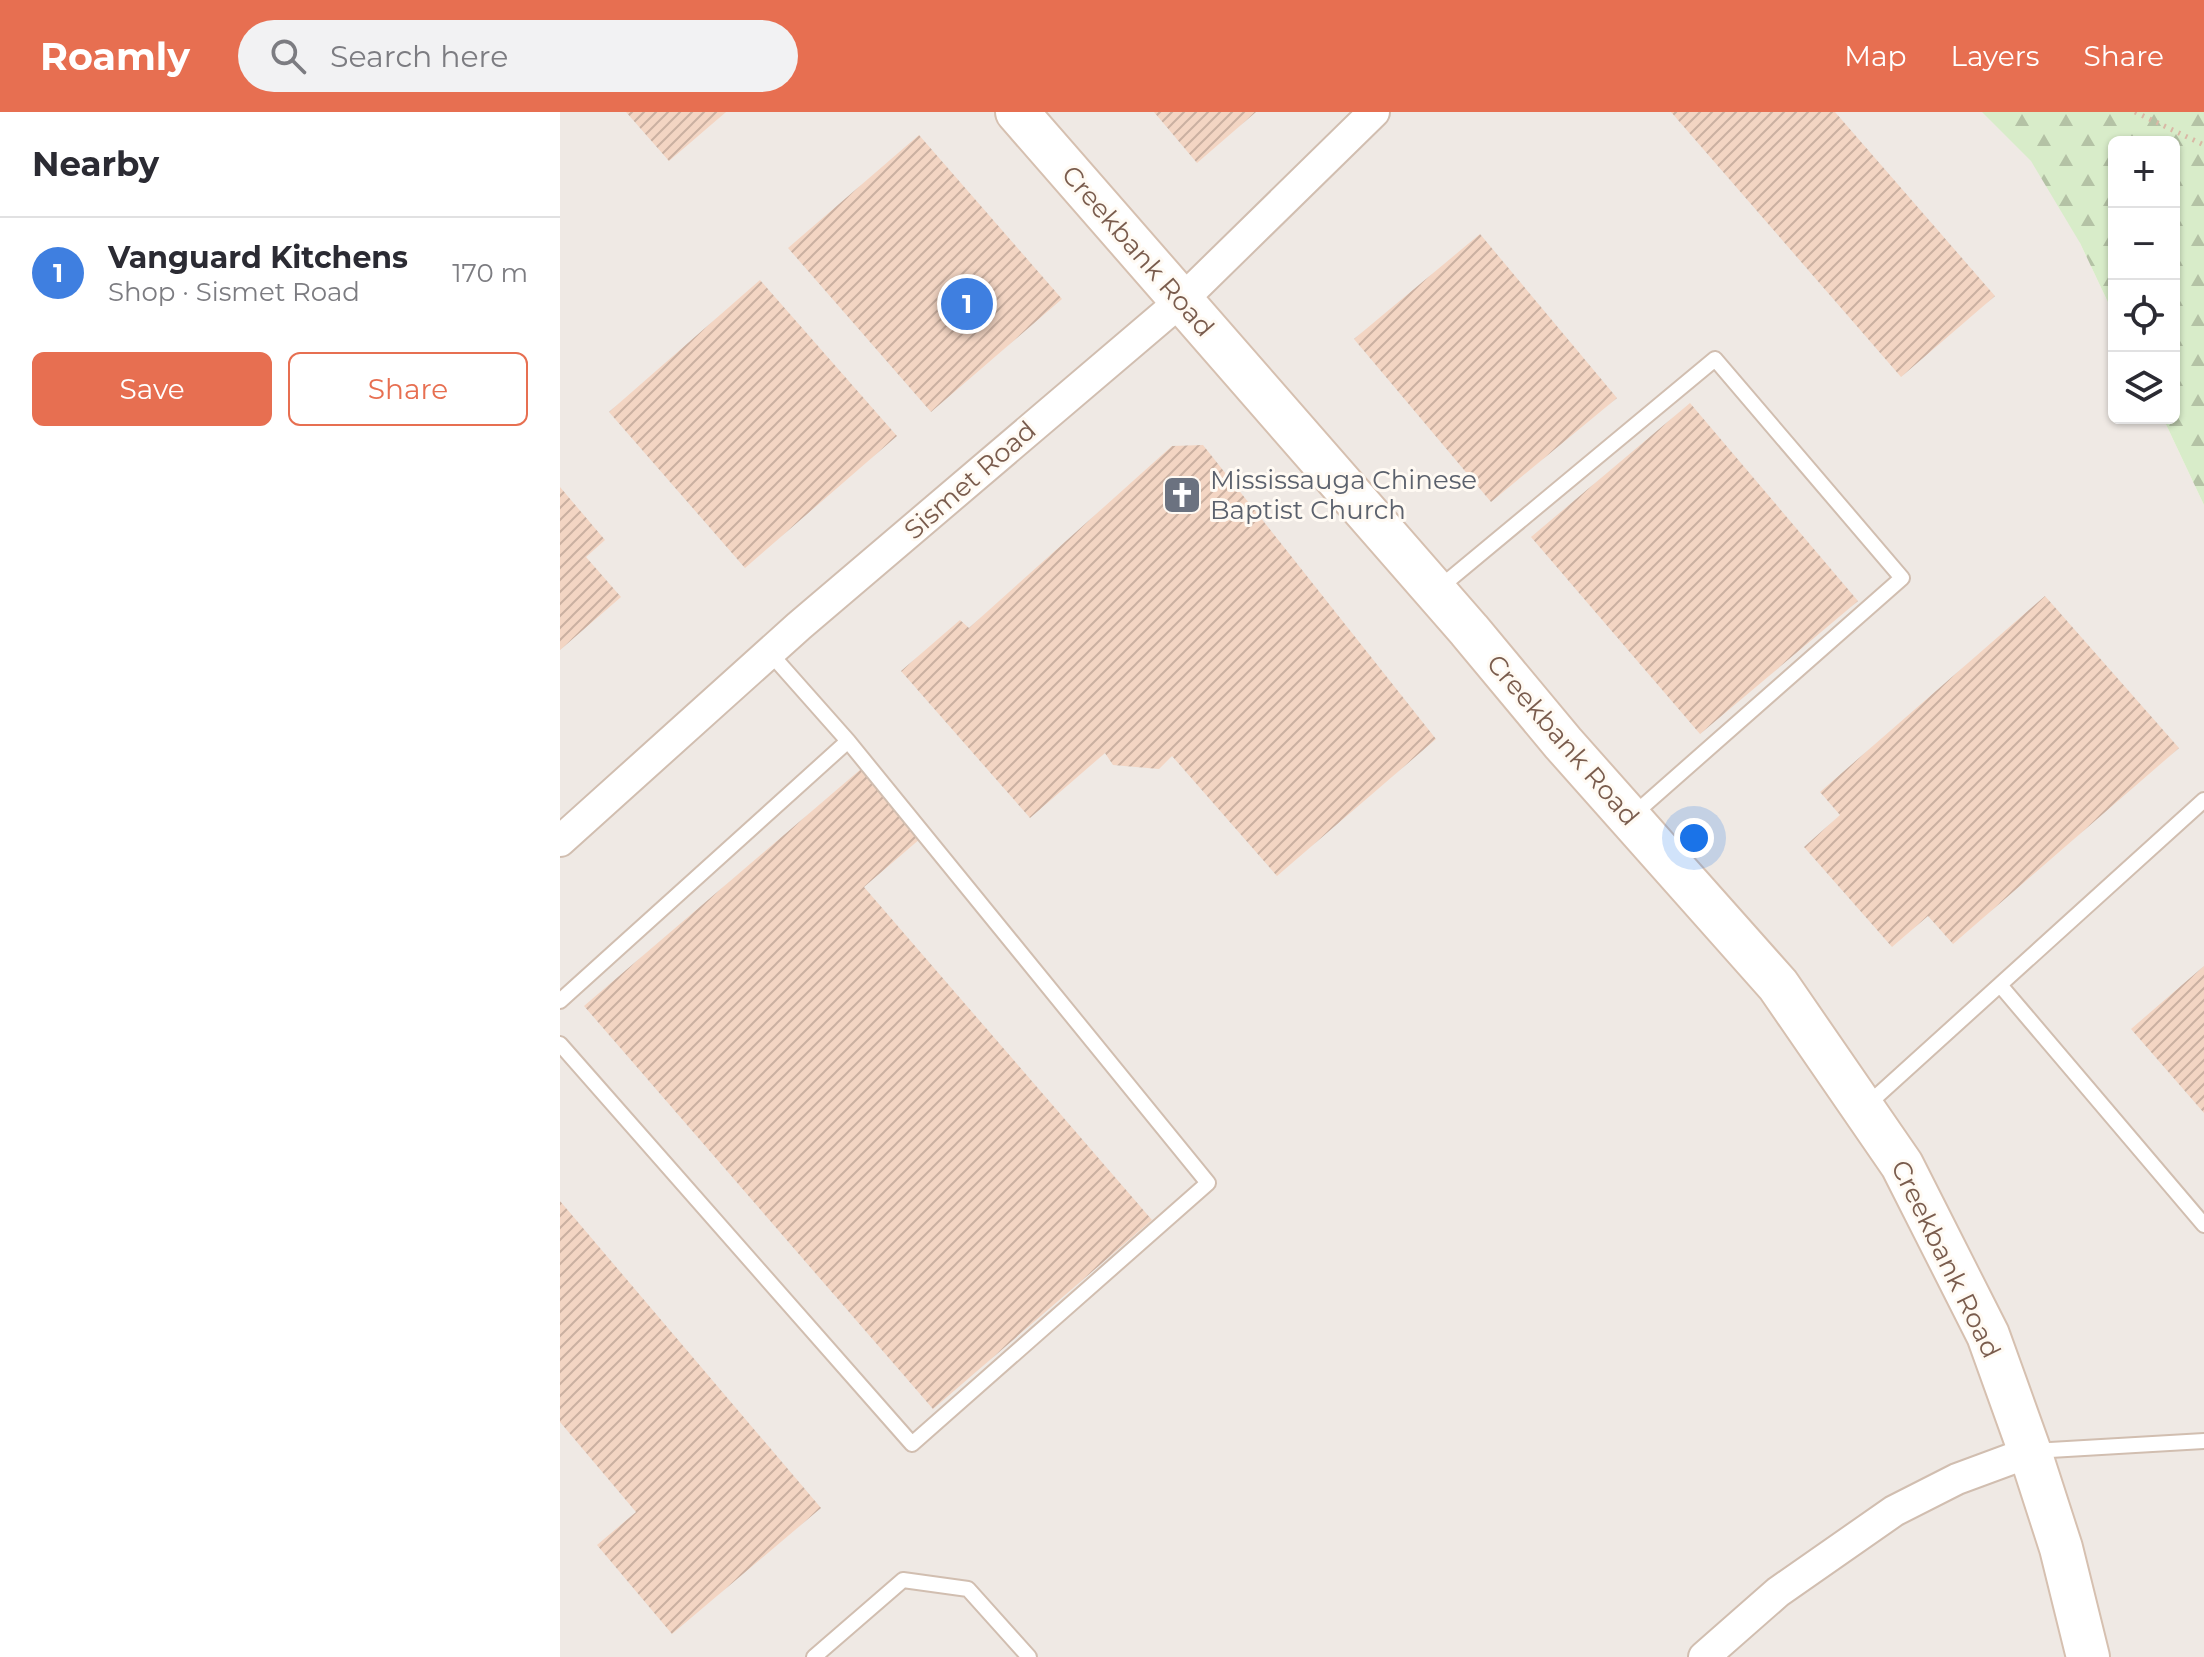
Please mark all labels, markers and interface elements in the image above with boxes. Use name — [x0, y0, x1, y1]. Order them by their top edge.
search box — [238, 20, 798, 92]
text: Roamly — [40, 33, 190, 80]
icon: search — [266, 34, 310, 78]
text: Search here — [330, 38, 508, 75]
text: Map — [1844, 39, 1907, 73]
text: Layers — [1951, 39, 2040, 73]
text: Share — [2084, 39, 2164, 73]
map controls — [2108, 136, 2180, 424]
button: + — [2108, 136, 2180, 208]
text: Nearby — [32, 143, 159, 185]
street label: Creekbank Road — [1055, 159, 1221, 343]
button: − — [2108, 208, 2180, 280]
text: Vanguard Kitchens — [108, 239, 408, 276]
text: 1 — [53, 257, 63, 289]
text: 170 m — [452, 257, 528, 289]
pin: 1 — [941, 274, 993, 334]
text: Shop · Sismet Road — [108, 276, 360, 308]
button: locate — [2108, 280, 2180, 352]
button: Save — [32, 352, 272, 426]
button: Share — [288, 352, 528, 426]
button: layers — [2108, 352, 2180, 424]
street label: Sismet Road — [897, 414, 1043, 546]
place label: Mississauga Chinese Baptist Church — [1210, 464, 1477, 526]
church icon: Mississauga Chinese Baptist Church — [1161, 474, 1203, 516]
street label: Creekbank Road — [1480, 648, 1646, 832]
your location — [1674, 818, 1714, 858]
street label: Creekbank Road — [1884, 1155, 2008, 1363]

